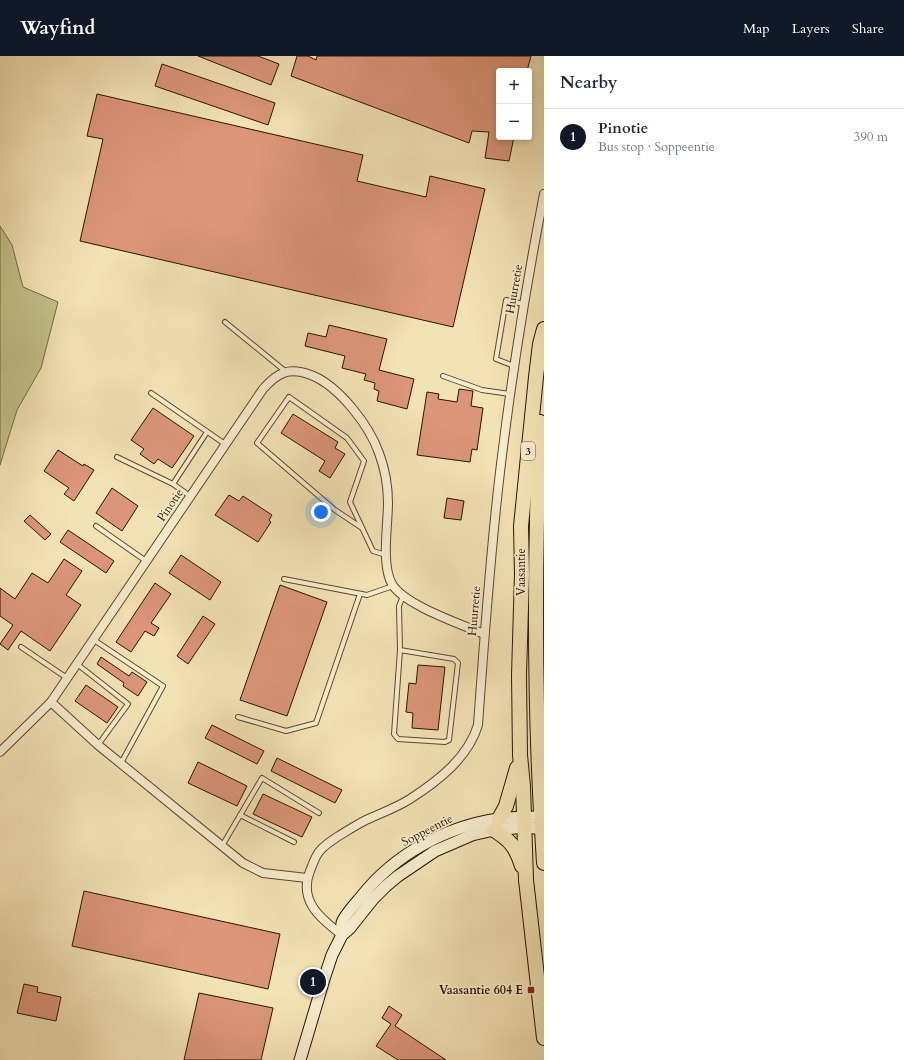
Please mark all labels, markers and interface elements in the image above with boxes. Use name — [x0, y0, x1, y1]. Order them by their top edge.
text: Wayfind — [20, 15, 95, 41]
text: Map — [743, 19, 770, 38]
text: Layers — [792, 19, 830, 38]
text: Share — [852, 19, 884, 38]
map controls — [496, 68, 532, 140]
button: + — [496, 68, 532, 104]
text: Nearby — [560, 71, 617, 94]
button: − — [496, 104, 532, 140]
text: Pinotie — [598, 118, 648, 138]
text: 1 — [570, 128, 576, 146]
text: 390 m — [854, 128, 888, 146]
text: Bus stop · Soppeentie — [598, 138, 715, 156]
street label: Huurretie — [502, 263, 526, 315]
road number: 3 — [521, 442, 535, 460]
street label: Pinotie — [153, 485, 187, 525]
your location — [311, 502, 331, 522]
street label: Vaasantie — [513, 548, 529, 596]
street label: Huurretie — [464, 585, 484, 637]
street label: Soppeentie — [399, 810, 455, 850]
pin: 1 — [300, 967, 326, 997]
place label: Vaasantie 604 E — [439, 982, 523, 998]
marker: Vaasantie 604 E — [526, 985, 536, 995]

